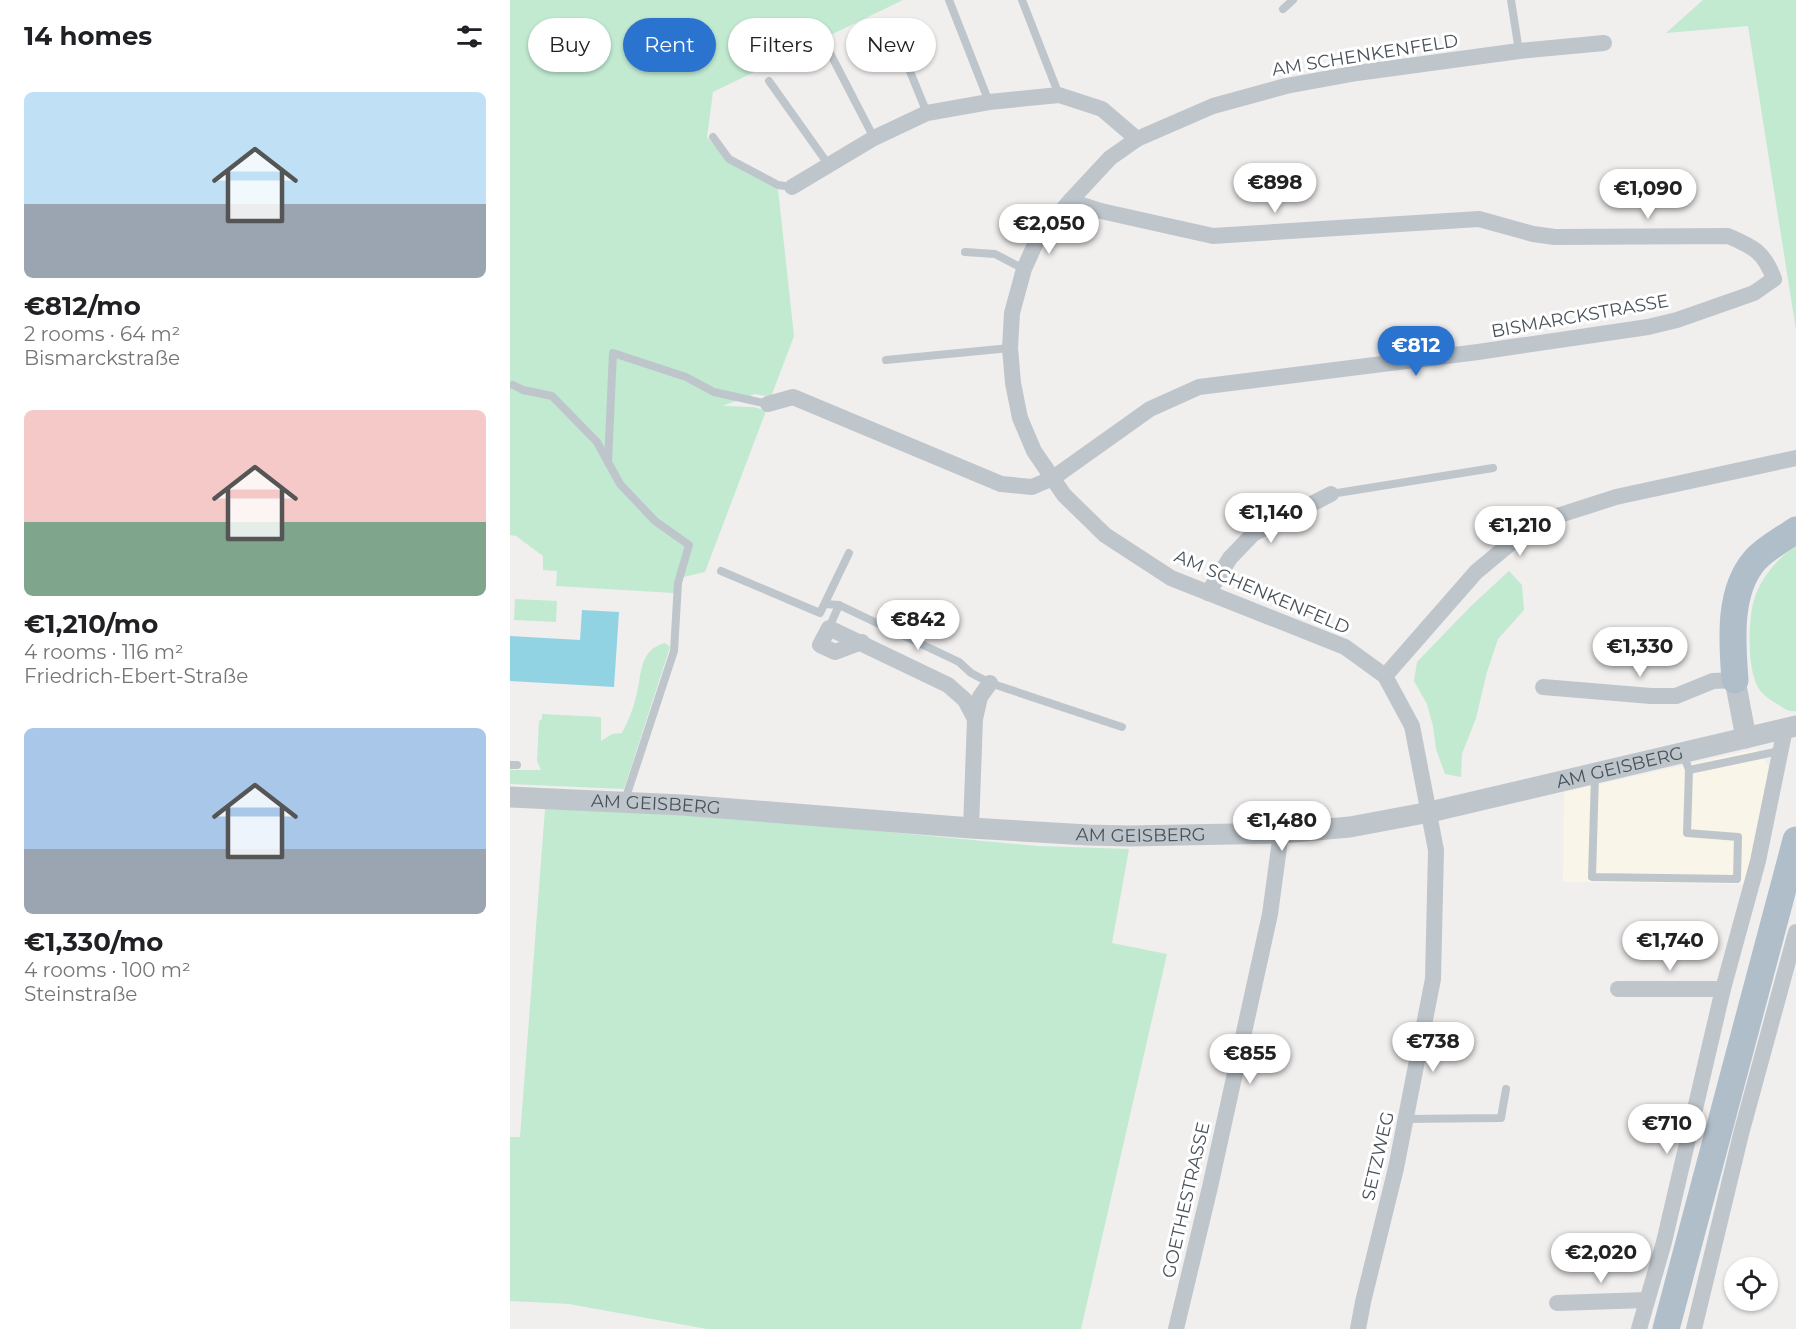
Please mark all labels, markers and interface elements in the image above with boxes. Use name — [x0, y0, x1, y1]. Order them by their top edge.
chip: Buy — [528, 18, 611, 72]
chip: Rent — [623, 18, 716, 72]
chip: Filters — [728, 18, 834, 72]
chip: New — [846, 18, 936, 72]
text: 14 homes — [24, 20, 152, 52]
icon: filters — [453, 20, 486, 53]
street label: AM SCHENKENFELD — [1270, 29, 1460, 81]
icon: home — [201, 131, 309, 239]
pin: €898 — [1239, 163, 1311, 214]
pin: €1,090 — [1599, 169, 1697, 220]
text: €898 — [1247, 170, 1303, 194]
text: €1,090 — [1613, 176, 1683, 200]
pin: €2,050 — [1000, 204, 1098, 255]
text: €2,050 — [1013, 211, 1085, 235]
text: €812/mo — [24, 290, 141, 322]
street label: BISMARCKSTRASSE — [1490, 290, 1670, 342]
text: 2 rooms · 64 m² — [24, 322, 180, 346]
pin: €812 — [1380, 326, 1452, 377]
text: €812 — [1392, 333, 1440, 357]
text: Bismarckstraße — [24, 346, 180, 370]
icon: home — [201, 449, 309, 557]
pin: €1,140 — [1222, 493, 1320, 544]
text: €1,140 — [1239, 500, 1303, 524]
pin: €1,210 — [1471, 506, 1569, 557]
text: €1,210 — [1489, 513, 1551, 537]
street label: AM SCHENKENFELD — [1171, 545, 1353, 639]
pin: €842 — [882, 600, 954, 651]
text: €842 — [891, 607, 945, 631]
text: €1,210/mo — [24, 608, 158, 640]
pin: €1,330 — [1591, 627, 1689, 678]
text: €1,330 — [1607, 634, 1673, 658]
text: 4 rooms · 116 m² — [24, 640, 184, 664]
text: Friedrich-Ebert-Straße — [24, 664, 248, 688]
street label: AM GEISBERG — [1554, 742, 1686, 793]
icon: home — [201, 767, 309, 875]
street label: AM GEISBERG — [590, 790, 722, 819]
pin: €1,480 — [1233, 801, 1331, 852]
text: €1,480 — [1247, 808, 1317, 832]
street label: AM GEISBERG — [1075, 823, 1206, 847]
pin: €1,740 — [1621, 921, 1719, 972]
text: €1,330/mo — [24, 926, 163, 958]
text: €1,740 — [1636, 928, 1704, 952]
text: 4 rooms · 100 m² — [24, 958, 191, 982]
text: Steinstraße — [24, 982, 137, 1006]
pin: €738 — [1397, 1022, 1469, 1073]
text: €738 — [1406, 1029, 1460, 1053]
pin: €855 — [1214, 1034, 1286, 1085]
text: €855 — [1224, 1041, 1276, 1065]
pin: €710 — [1631, 1104, 1703, 1155]
street label: SETZWEG — [1357, 1109, 1399, 1203]
text: €710 — [1642, 1111, 1692, 1135]
street label: GOETHESTRASSE — [1157, 1120, 1215, 1280]
pin: €2,020 — [1552, 1233, 1650, 1284]
text: €2,020 — [1565, 1240, 1637, 1264]
map controls — [1724, 1257, 1778, 1311]
button: locate — [1724, 1257, 1778, 1311]

